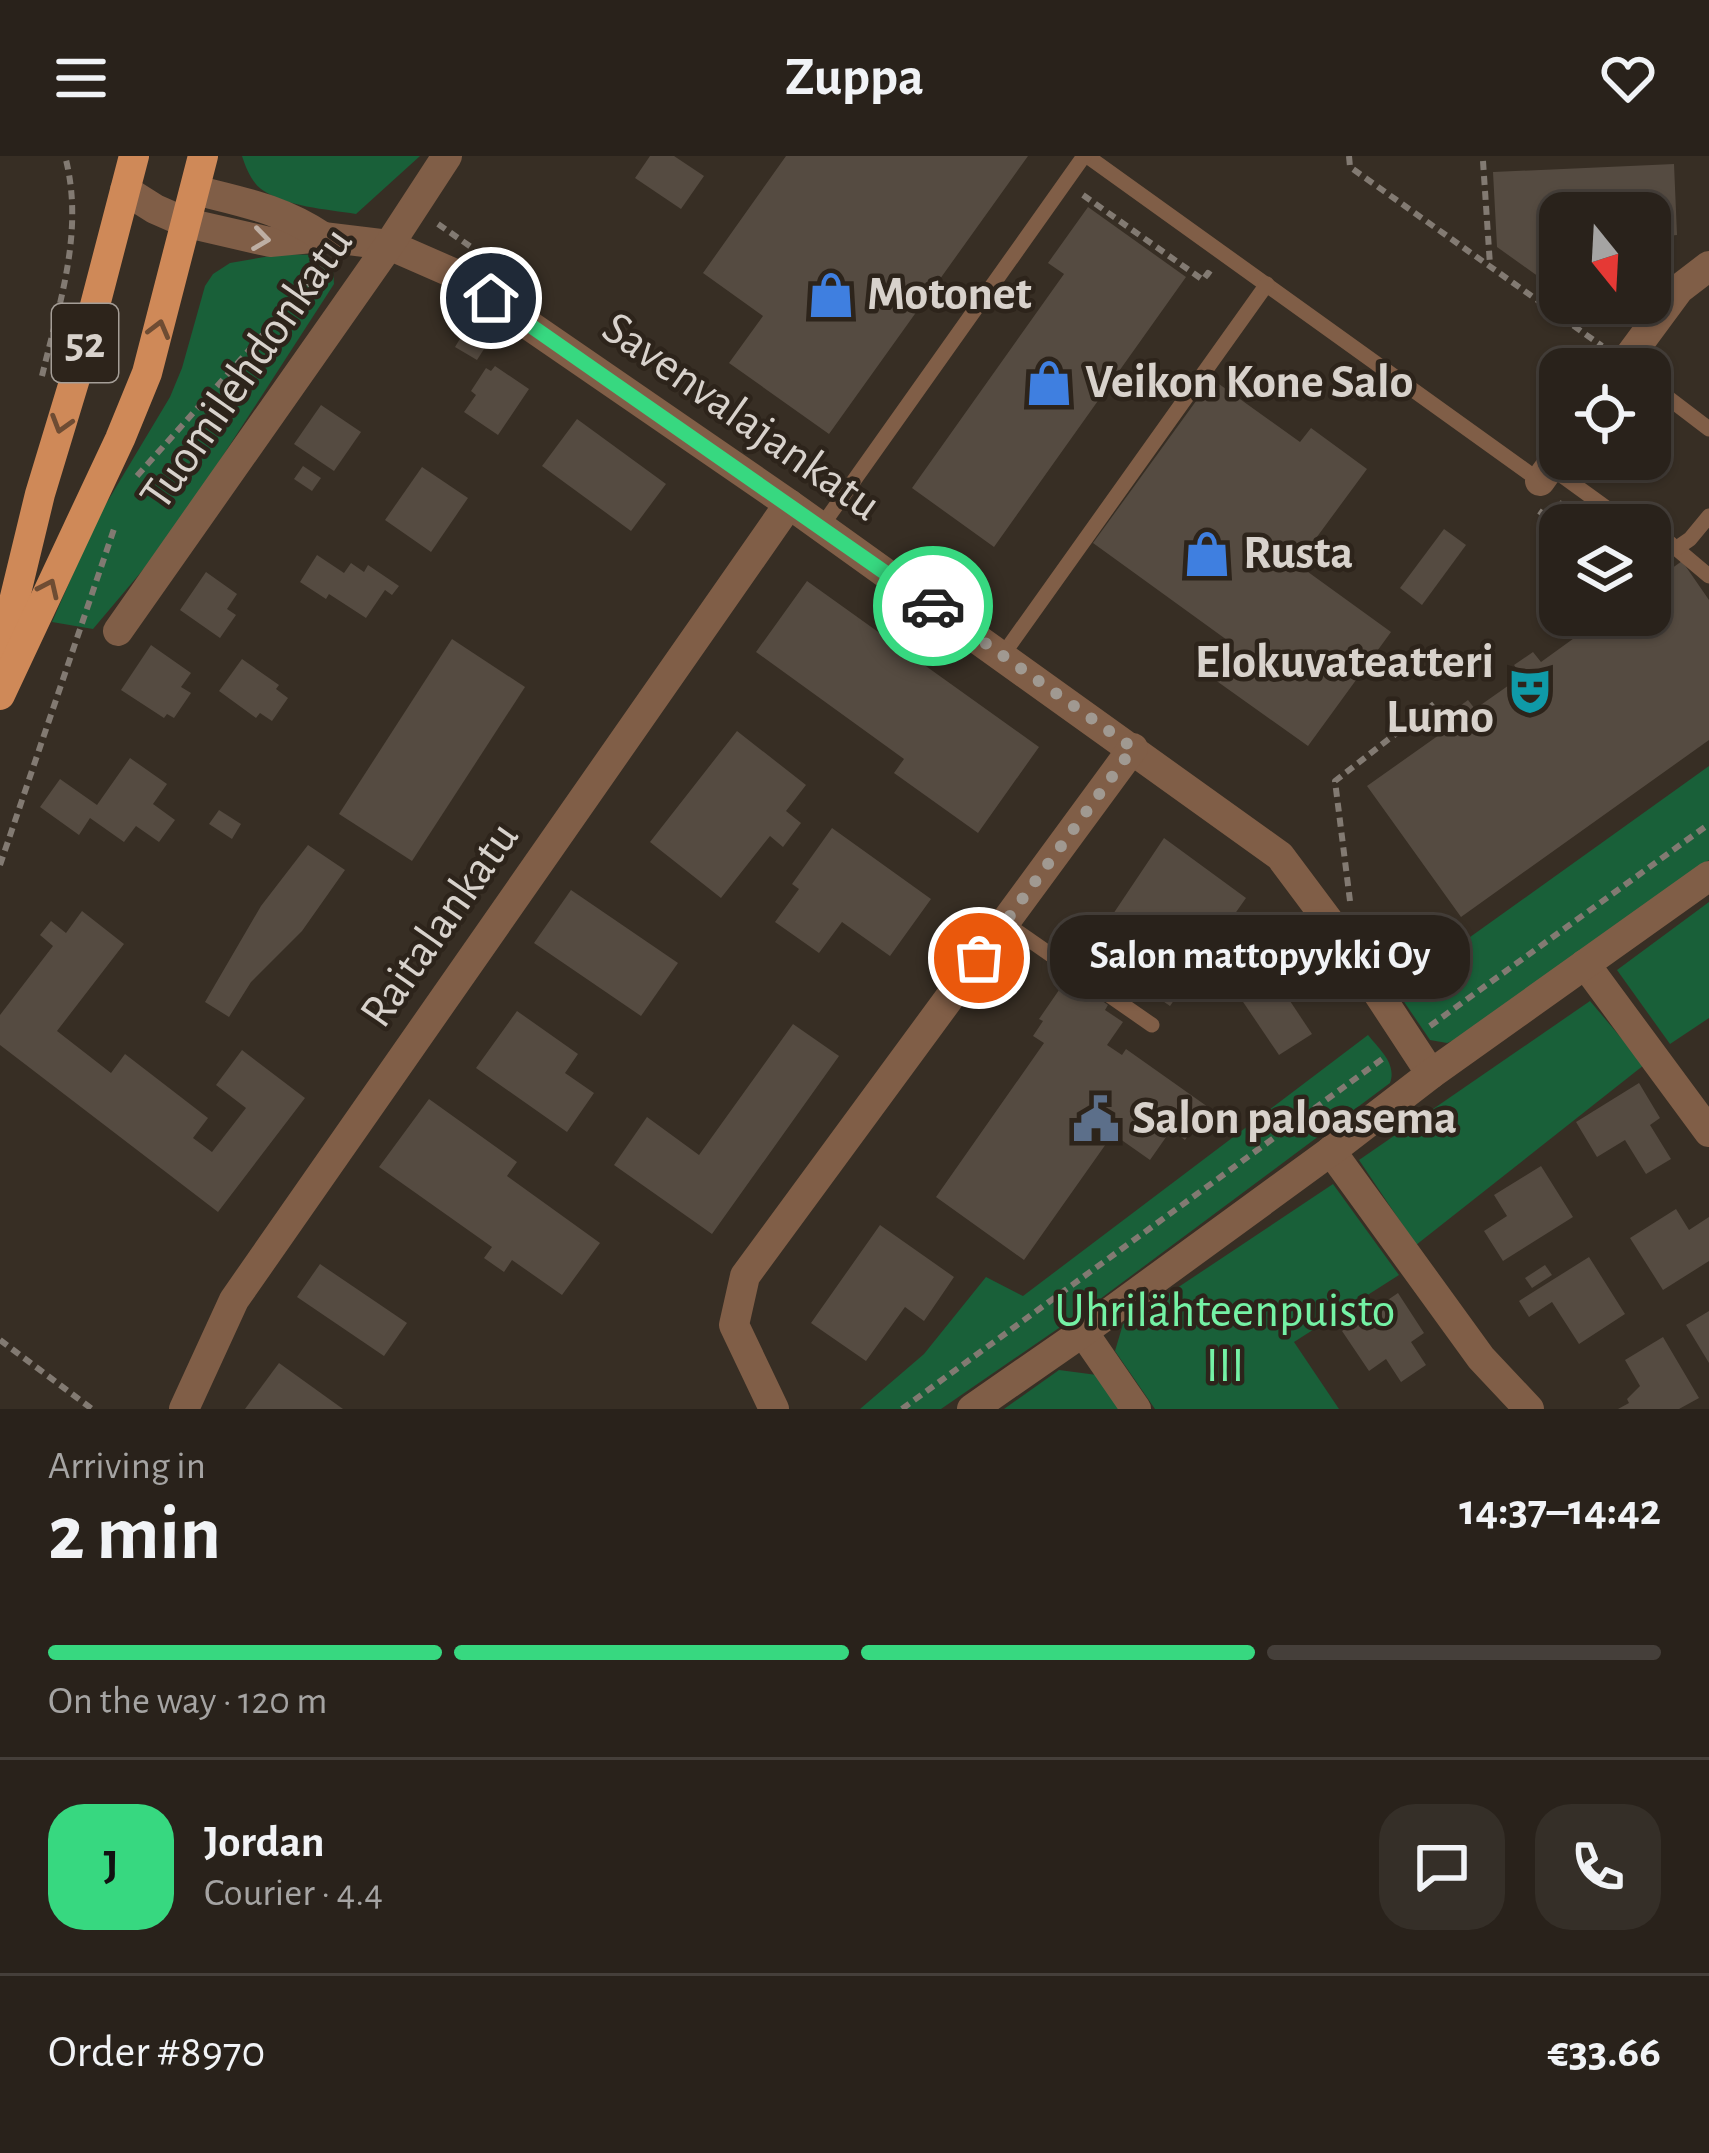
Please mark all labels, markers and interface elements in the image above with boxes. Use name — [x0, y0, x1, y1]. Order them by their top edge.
icon: menu — [48, 45, 114, 111]
icon: heart — [1595, 45, 1661, 111]
text: Zuppa — [785, 51, 924, 105]
north arrow — [1539, 192, 1671, 324]
map controls — [1539, 192, 1671, 636]
street label: Tuomilehdonkatu — [132, 219, 362, 519]
one-way arrow — [252, 225, 271, 251]
pin — [440, 247, 542, 349]
icon: home — [458, 265, 524, 331]
shop icon: Motonet — [806, 270, 856, 320]
place label: Motonet — [867, 271, 1032, 319]
road number: 52 — [52, 304, 118, 382]
street label: Savenvalajankatu — [593, 304, 889, 530]
one-way arrow — [144, 319, 169, 339]
button: locate — [1539, 348, 1671, 480]
shop icon: Veikon Kone Salo — [1024, 358, 1074, 408]
place label: Veikon Kone Salo — [1085, 359, 1413, 407]
one-way arrow — [50, 413, 75, 434]
button: layers — [1539, 504, 1671, 636]
shop icon: Rusta — [1182, 529, 1232, 579]
place label: Rusta — [1243, 530, 1353, 578]
courier — [873, 546, 993, 666]
icon: car — [900, 573, 966, 639]
one-way arrow — [35, 579, 58, 601]
place label: Elokuvateatteri Lumo — [1195, 639, 1494, 742]
theatre icon: Elokuvateatteri Lumo — [1505, 666, 1555, 716]
street label: Raitalankatu — [352, 814, 528, 1036]
pin — [928, 907, 1030, 1009]
callout: Salon mattopyykki Oy — [1051, 916, 1471, 1000]
icon: bag — [946, 925, 1012, 991]
text: Salon mattopyykki Oy — [1089, 937, 1431, 976]
public building icon: Salon paloasema — [1071, 1094, 1121, 1144]
place label: Salon paloasema — [1132, 1095, 1457, 1143]
park label: Uhrilähteenpuisto III — [1055, 1288, 1395, 1391]
text: Arriving in — [48, 1447, 206, 1486]
text: 14:37–14:42 — [1459, 1488, 1661, 1533]
text: 2 min — [48, 1496, 221, 1574]
text: On the way · 120 m — [48, 1682, 327, 1721]
button: chat — [1379, 1804, 1505, 1930]
button: phone — [1535, 1804, 1661, 1930]
text: Jordan — [204, 1820, 325, 1865]
text: J — [103, 1844, 119, 1889]
text: Courier · 4.4 — [204, 1874, 383, 1913]
text: Order #8970 — [48, 2030, 265, 2075]
text: €33.66 — [1547, 2030, 1661, 2075]

